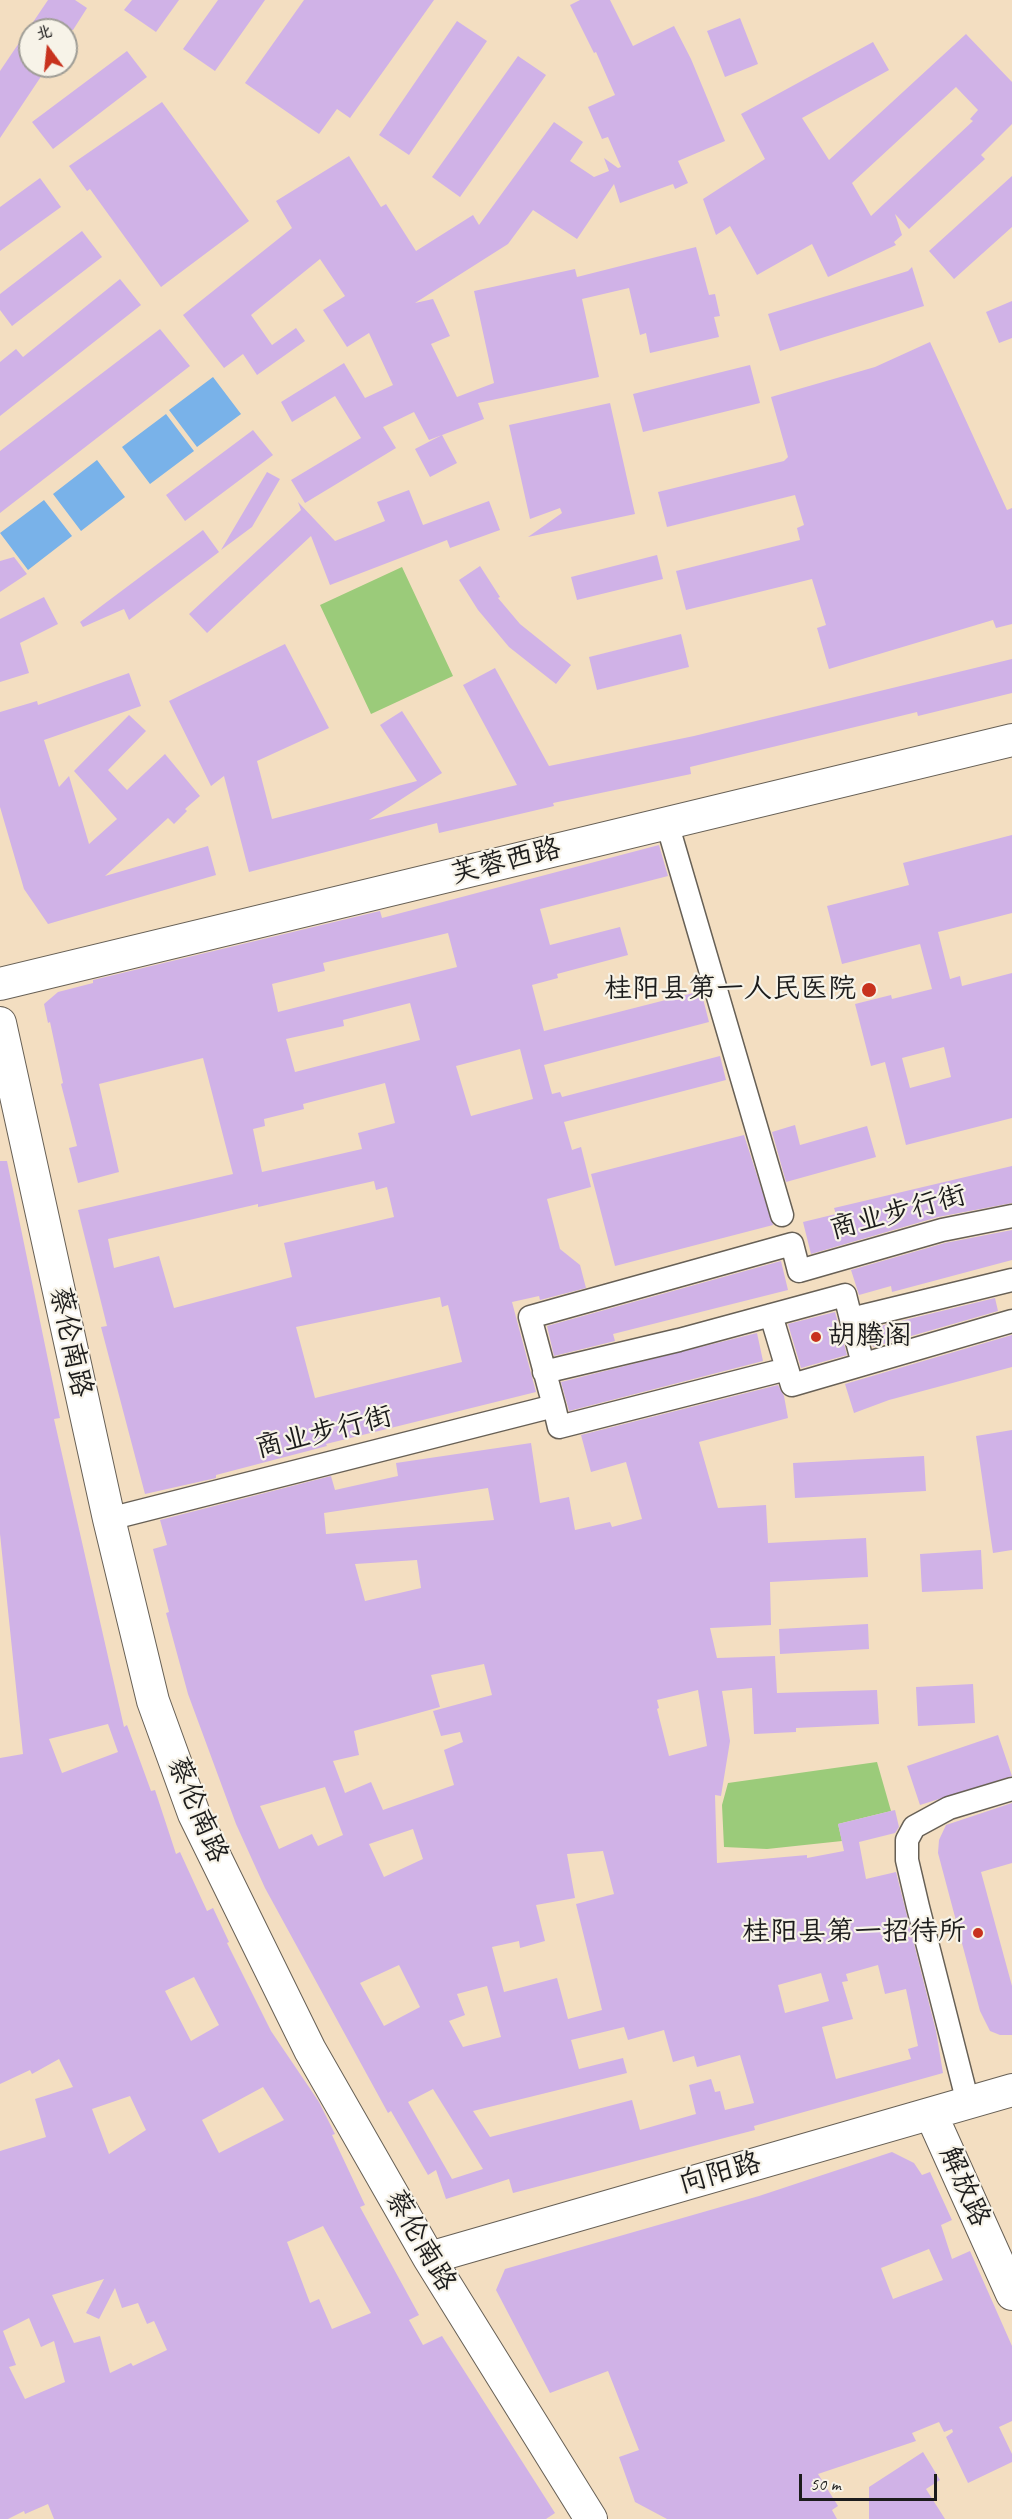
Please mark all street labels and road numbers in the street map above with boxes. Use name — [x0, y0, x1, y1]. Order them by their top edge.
street label: 芙蓉西路 — [448, 832, 564, 892]
street label: 商业步行街 — [826, 1179, 970, 1247]
street label: 蔡伦南路 — [42, 1284, 98, 1400]
street label: 商业步行街 — [252, 1400, 396, 1466]
street label: 蔡伦南路 — [160, 1752, 234, 1868]
street label: 解放路 — [932, 2142, 996, 2232]
street label: 向阳路 — [675, 2146, 765, 2202]
street label: 蔡伦南路 — [377, 2184, 463, 2298]

